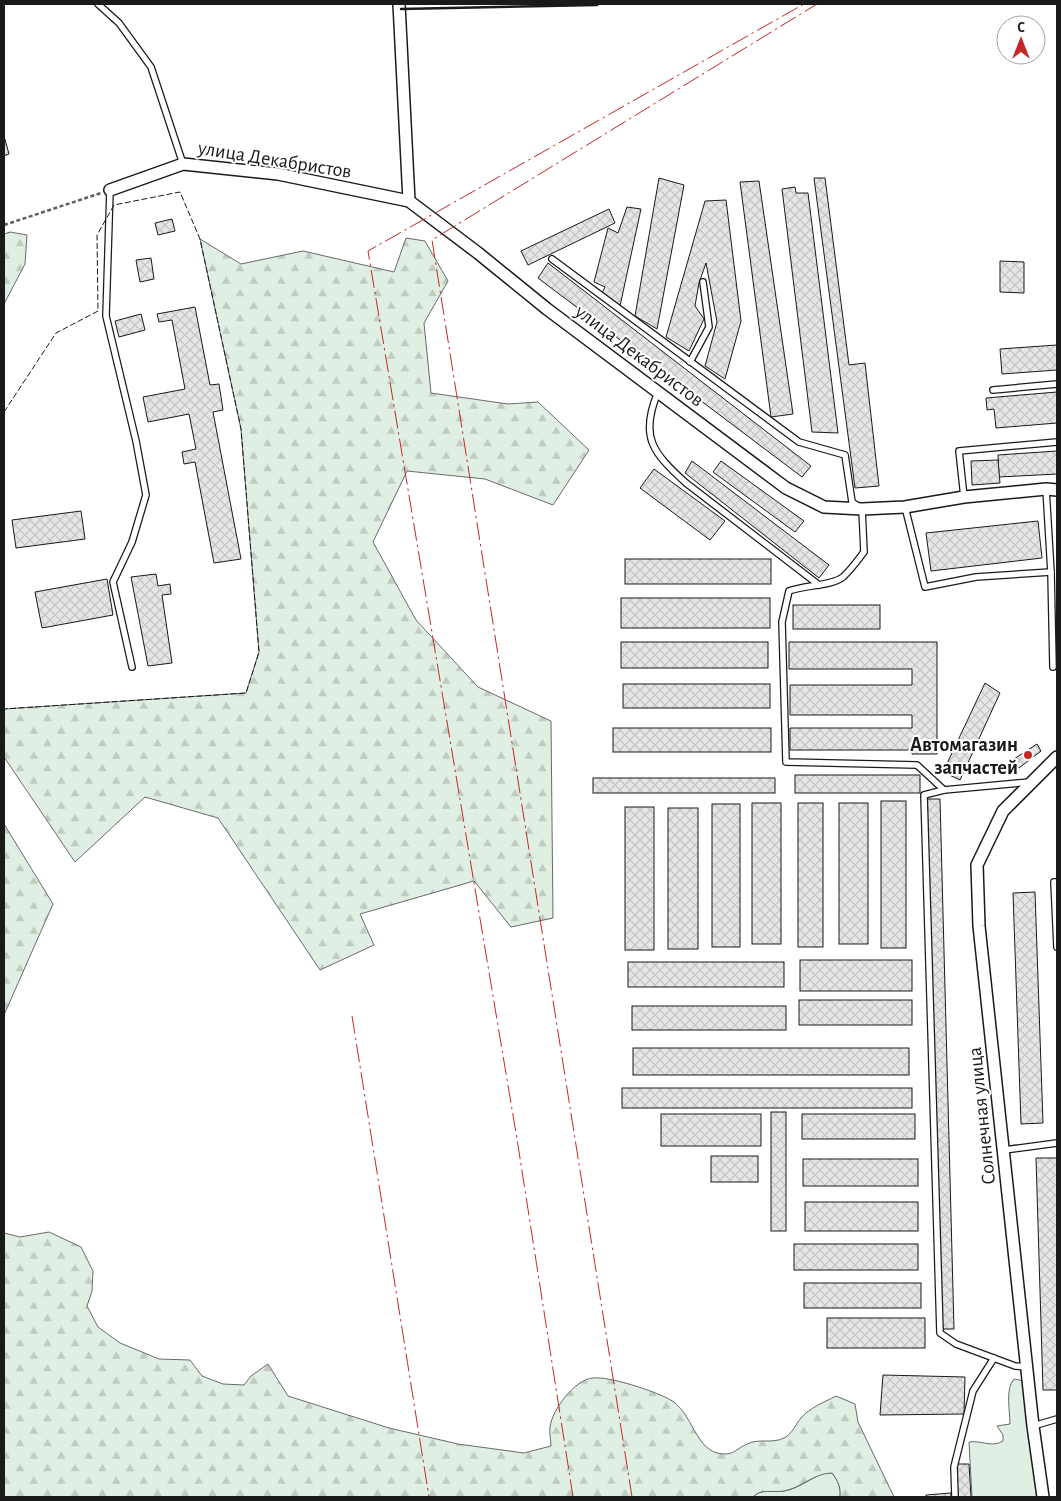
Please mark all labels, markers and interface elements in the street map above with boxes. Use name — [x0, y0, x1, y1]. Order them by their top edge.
north arrow — [996, 15, 1046, 65]
text: С — [1017, 21, 1025, 35]
street label: улица Декабристов — [196, 138, 353, 182]
street label: улица Декабристов — [571, 301, 707, 410]
place label: Автомагазин запчастей — [910, 735, 1018, 778]
marker: Автомагазин запчастей — [1022, 749, 1034, 761]
street label: Солнечная улица — [965, 1046, 999, 1186]

